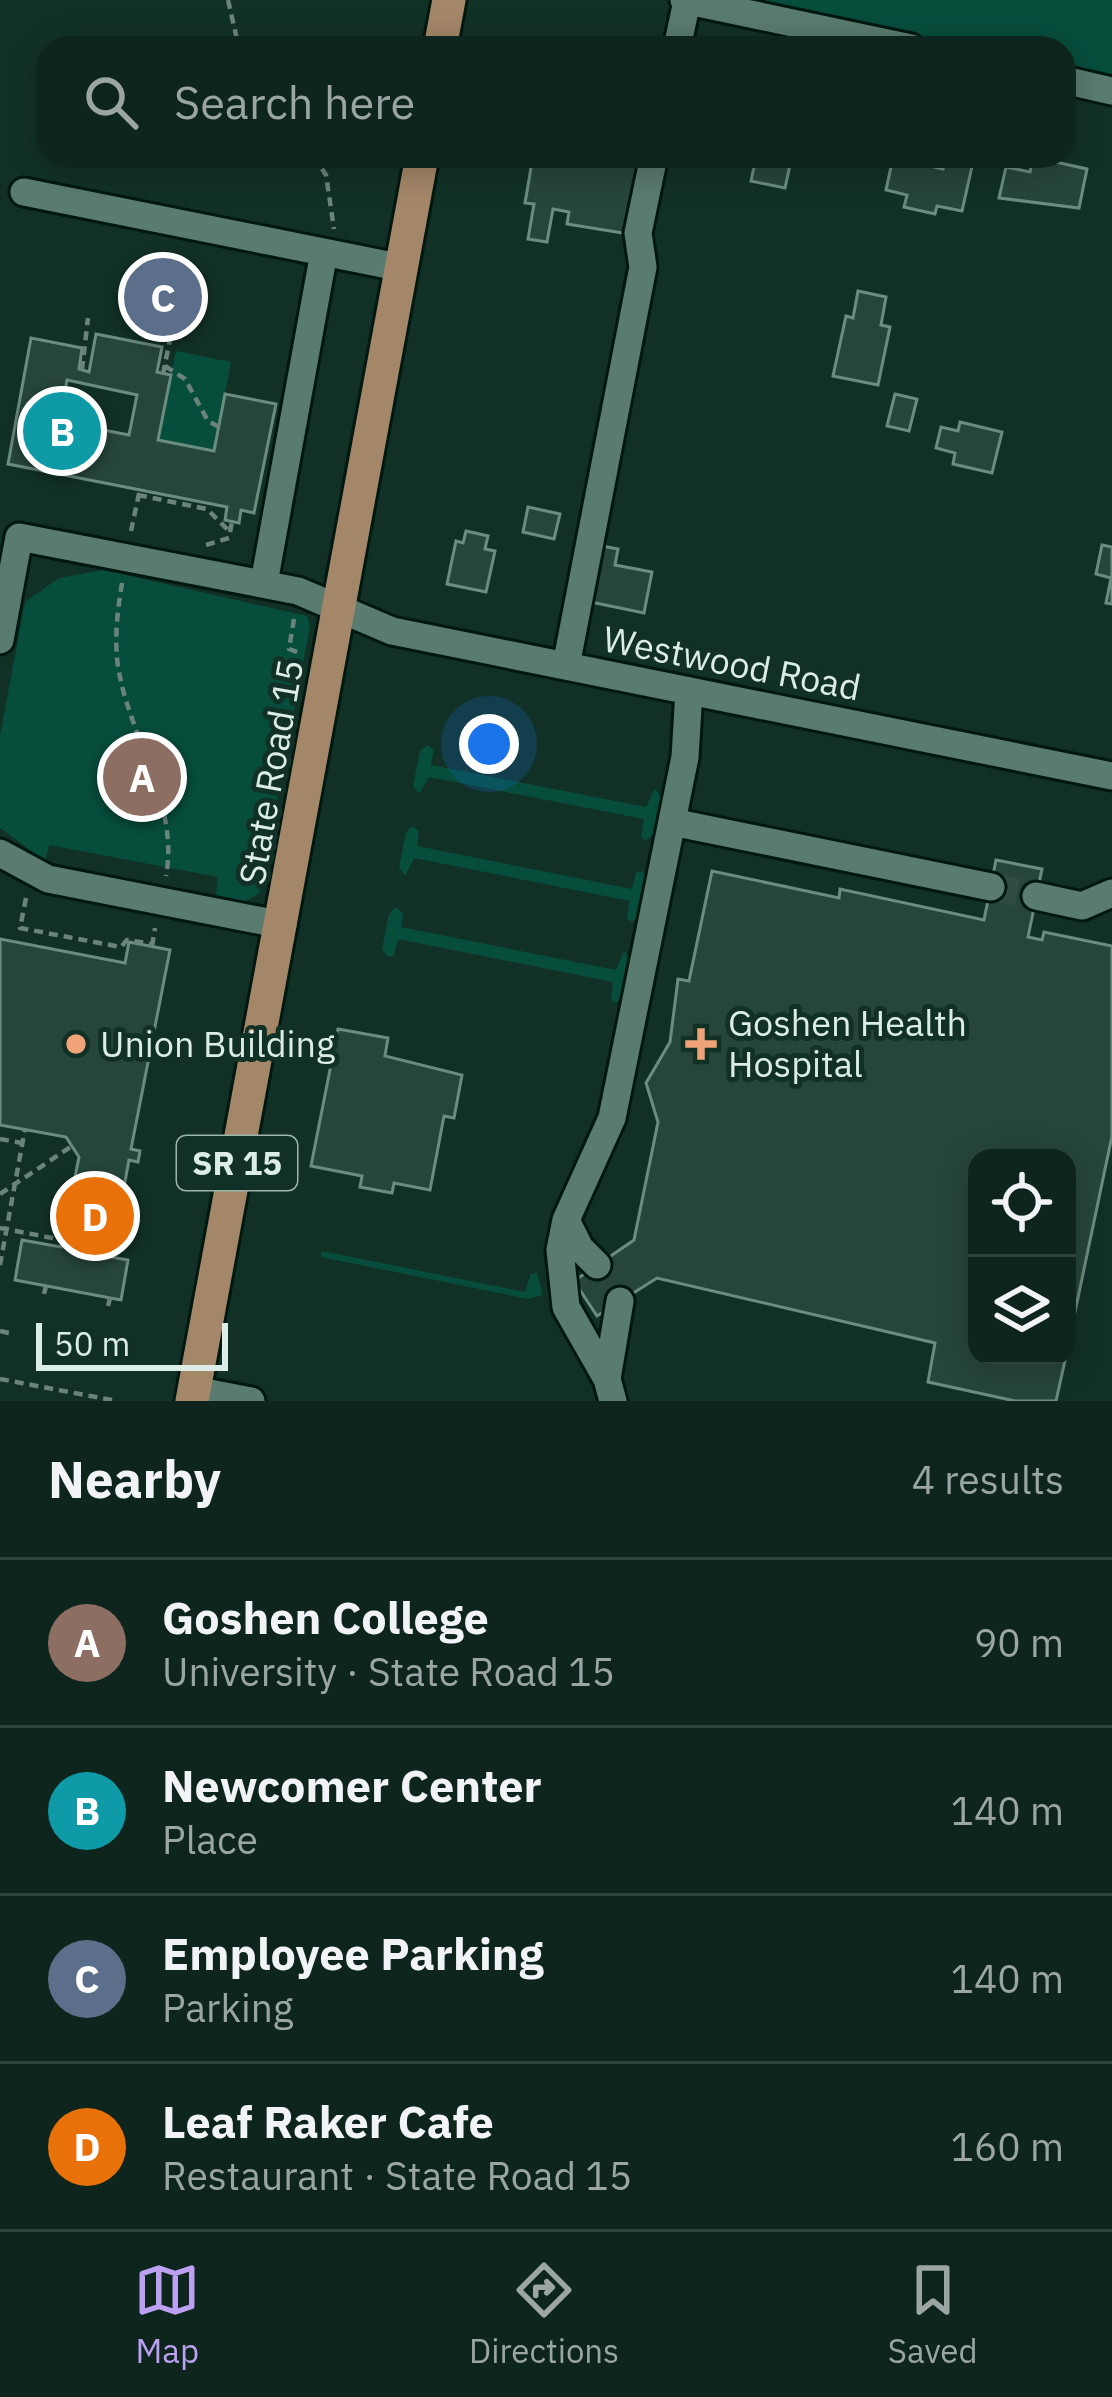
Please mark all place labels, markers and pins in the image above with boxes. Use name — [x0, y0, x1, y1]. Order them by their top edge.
pin: C — [124, 252, 202, 342]
pin: B — [23, 386, 101, 476]
pin: A — [103, 732, 181, 822]
place label: Goshen Health Hospital — [728, 999, 967, 1087]
place label: Union Building — [100, 1020, 335, 1067]
marker: Goshen Health Hospital — [685, 1028, 717, 1060]
marker: Union Building — [63, 1031, 89, 1057]
pin: D — [56, 1171, 134, 1261]

